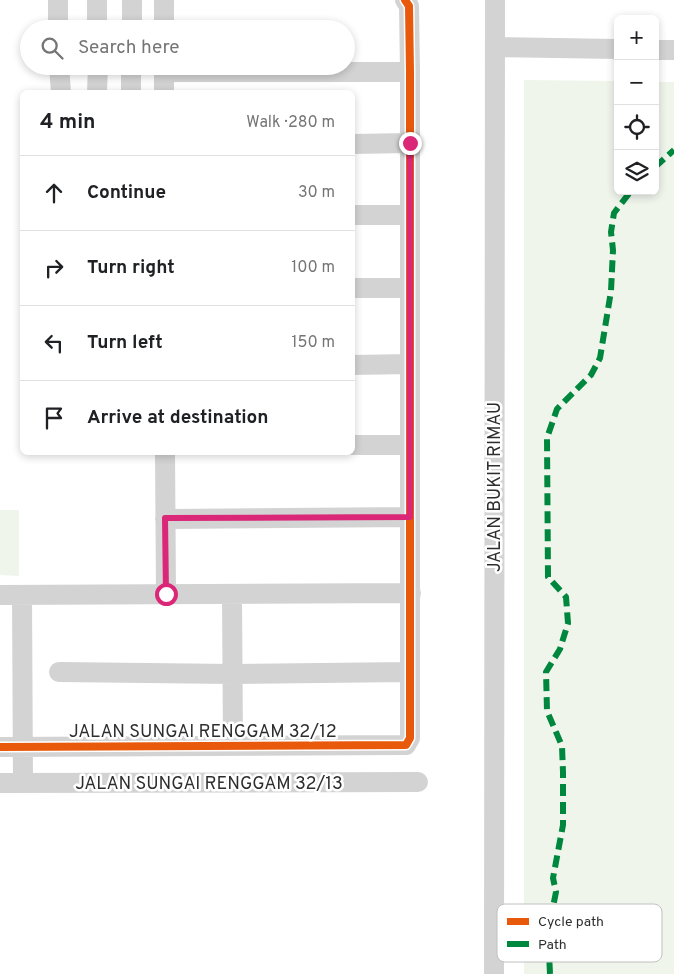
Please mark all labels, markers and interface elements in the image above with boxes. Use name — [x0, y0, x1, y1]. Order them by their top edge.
map controls — [614, 15, 659, 195]
button: + — [614, 15, 659, 60]
search box — [20, 20, 355, 75]
icon: search — [38, 34, 66, 62]
text: Search here — [78, 36, 180, 60]
button: − — [614, 60, 659, 105]
button: locate — [614, 105, 659, 150]
text: 4 min — [40, 109, 96, 136]
text: Walk · 280 m — [246, 113, 335, 133]
route end — [399, 132, 422, 155]
button: layers — [614, 150, 659, 195]
icon: ahead — [40, 179, 68, 207]
text: Continue — [87, 181, 166, 205]
text: 30 m — [298, 183, 335, 203]
icon: right — [40, 254, 68, 282]
text: Turn right — [87, 256, 175, 280]
text: 100 m — [291, 258, 335, 278]
icon: left — [40, 329, 68, 357]
text: Turn left — [87, 331, 163, 355]
text: 150 m — [292, 333, 335, 353]
street label: JALAN BUKIT RIMAU — [484, 402, 507, 572]
icon: arrive — [40, 404, 68, 432]
text: Arrive at destination — [87, 406, 268, 430]
route start — [155, 583, 178, 606]
street label: JALAN SUNGAI RENGGAM 32/12 — [69, 721, 337, 744]
street label: JALAN SUNGAI RENGGAM 32/13 — [75, 773, 343, 796]
legend — [497, 904, 662, 962]
text: Cycle path — [538, 914, 604, 931]
text: Path — [538, 937, 567, 954]

